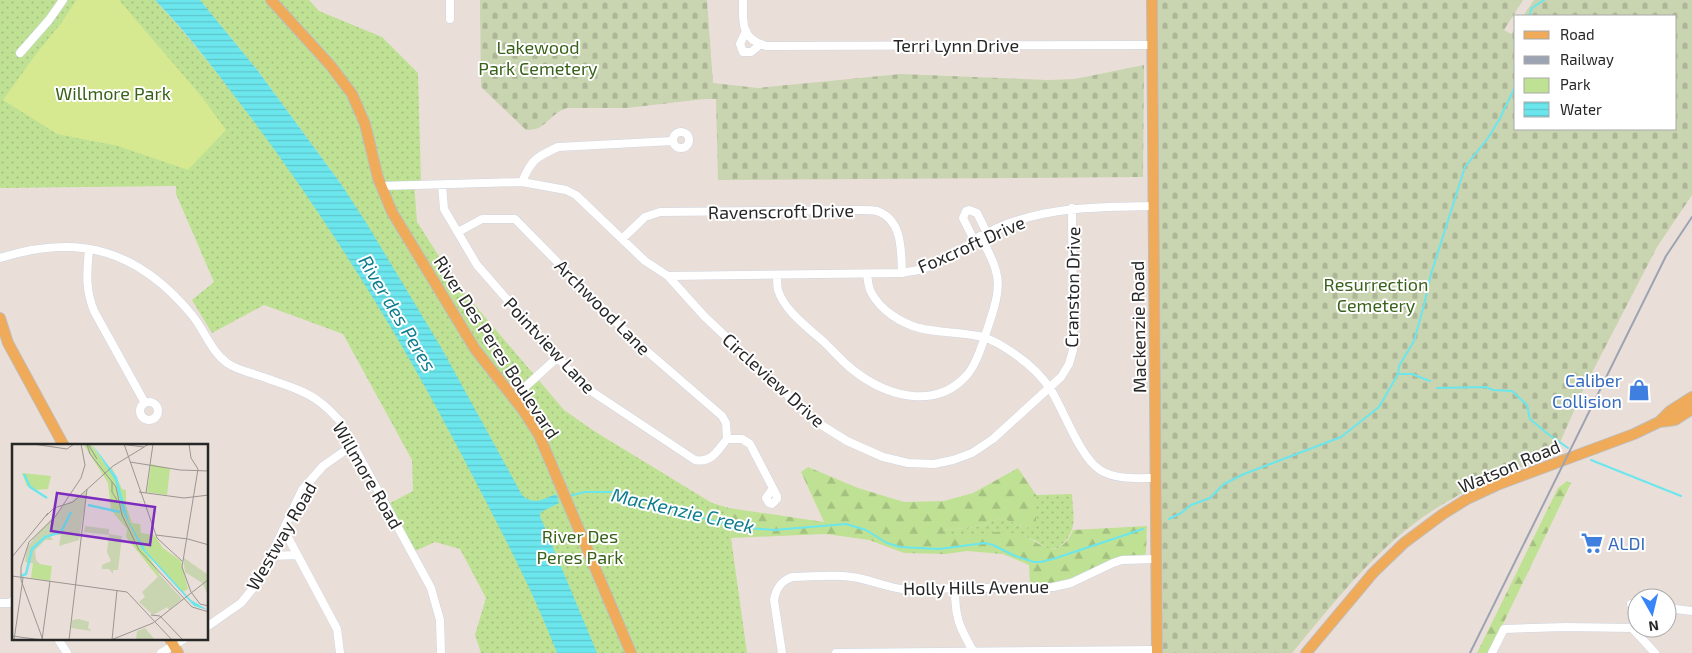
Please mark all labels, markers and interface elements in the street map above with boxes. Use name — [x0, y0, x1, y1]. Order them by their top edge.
legend — [1514, 15, 1677, 130]
text: Road — [1560, 25, 1595, 43]
street label: Terri Lynn Drive — [893, 34, 1019, 56]
park label: Lakewood Park Cemetery — [478, 36, 598, 79]
text: Railway — [1560, 50, 1614, 68]
text: Park — [1560, 75, 1591, 93]
park label: Willmore Park — [55, 82, 171, 104]
text: Water — [1560, 100, 1602, 118]
street label: Ravenscroft Drive — [708, 199, 854, 223]
street label: Foxcroft Drive — [914, 211, 1028, 277]
street label: Cranston Drive — [1060, 226, 1084, 348]
water label: River des Peres — [354, 251, 442, 375]
street label: River Des Peres Boulevard — [430, 251, 564, 443]
street label: Archwood Lane — [551, 255, 655, 359]
street label: Mackenzie Road — [1126, 261, 1150, 393]
park label: Resurrection Cemetery — [1324, 273, 1428, 316]
street label: Pointview Lane — [500, 292, 600, 398]
street label: Circleview Drive — [718, 328, 830, 432]
place label: Caliber Collision — [1552, 369, 1622, 412]
shop icon: Caliber Collision — [1626, 377, 1652, 403]
street label: Willmore Road — [328, 417, 408, 533]
street label: Watson Road — [1455, 435, 1563, 497]
inset map — [12, 444, 209, 640]
street label: Westway Road — [241, 478, 321, 594]
water label: MacKenzie Creek — [609, 482, 757, 538]
park label: River Des Peres Park — [537, 525, 623, 568]
supermarket icon: ALDI — [1579, 530, 1605, 556]
place label: ALDI — [1608, 532, 1645, 554]
street label: Holly Hills Avenue — [903, 575, 1049, 599]
north arrow — [1627, 588, 1677, 638]
text: N — [1648, 617, 1660, 635]

